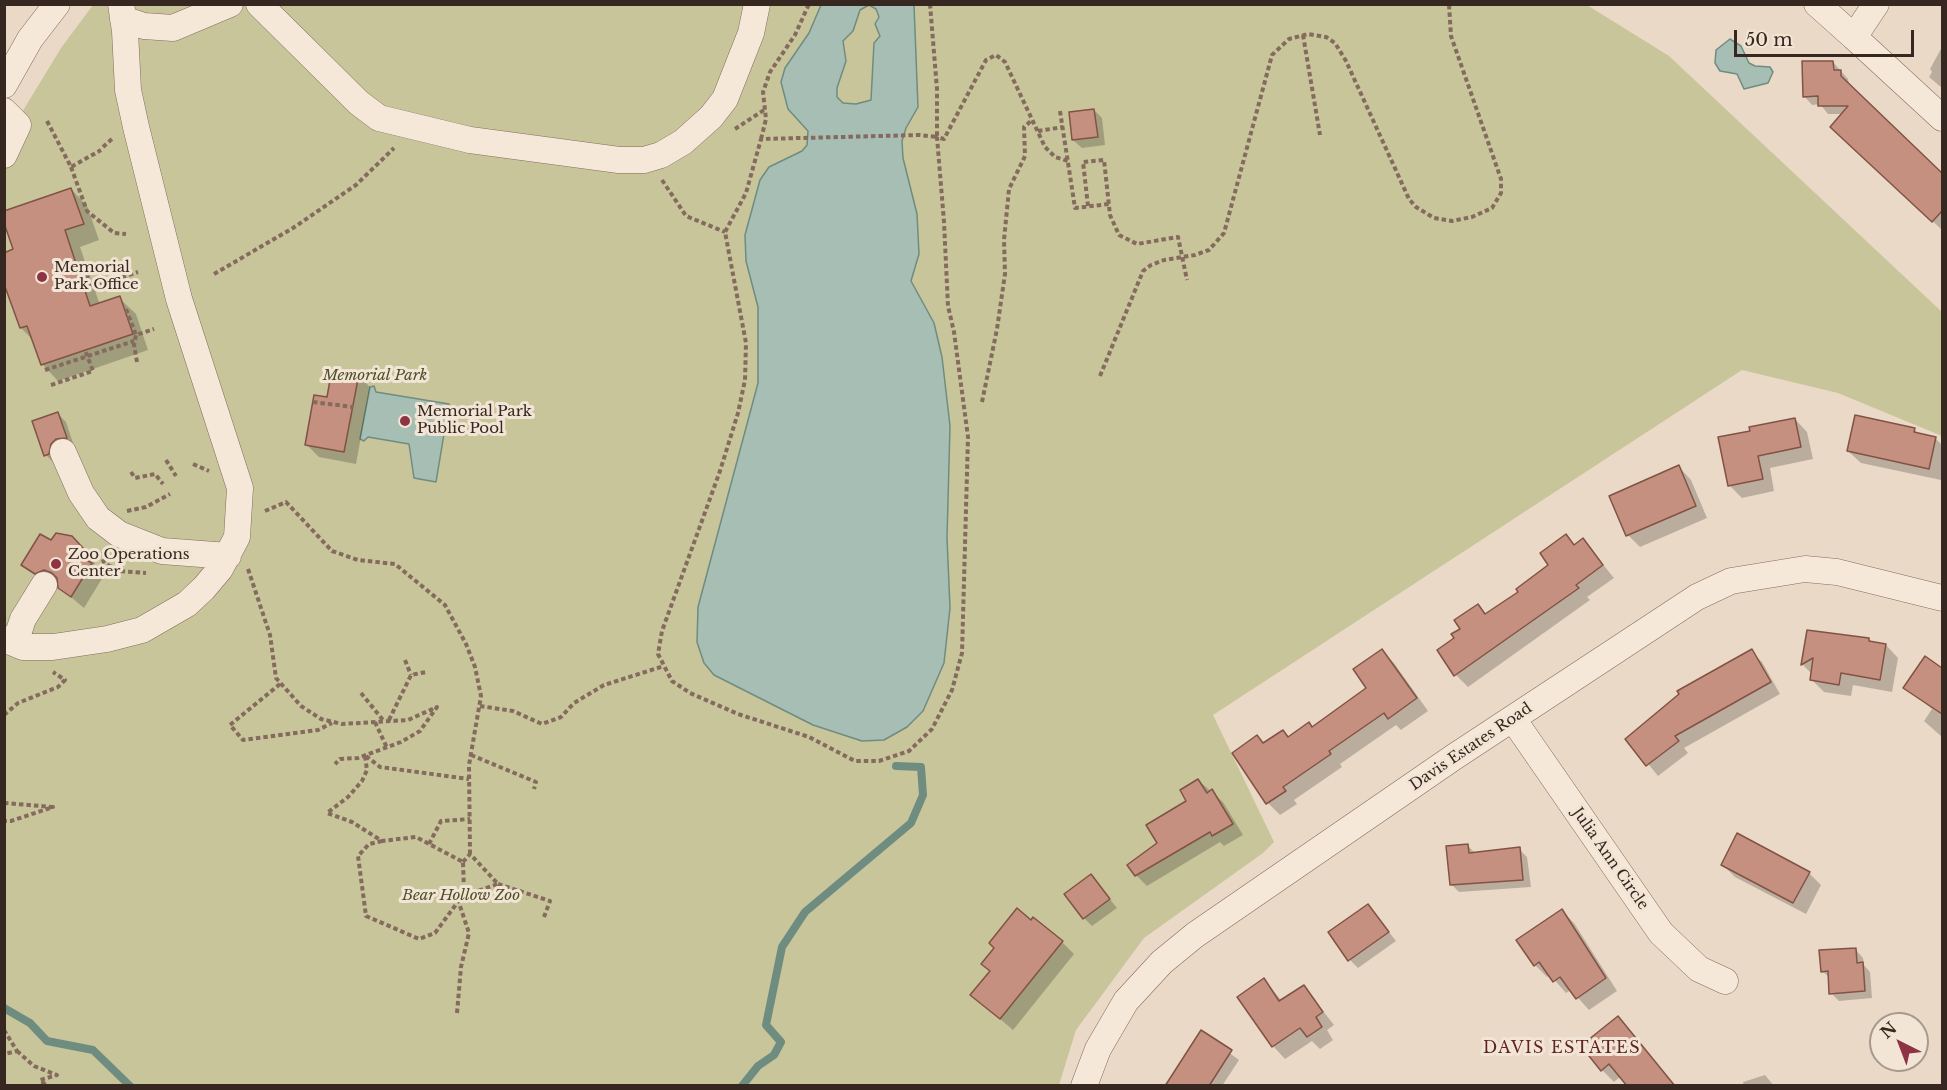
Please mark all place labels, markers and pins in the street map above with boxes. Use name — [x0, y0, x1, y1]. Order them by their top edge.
place label: Memorial Park Office — [54, 259, 139, 294]
marker: Memorial Park Office — [35, 270, 49, 284]
place label: Memorial Park Public Pool — [417, 403, 532, 438]
marker: Memorial Park Public Pool — [398, 414, 412, 428]
place label: Zoo Operations Center — [68, 546, 190, 581]
marker: Zoo Operations Center — [49, 557, 63, 571]

